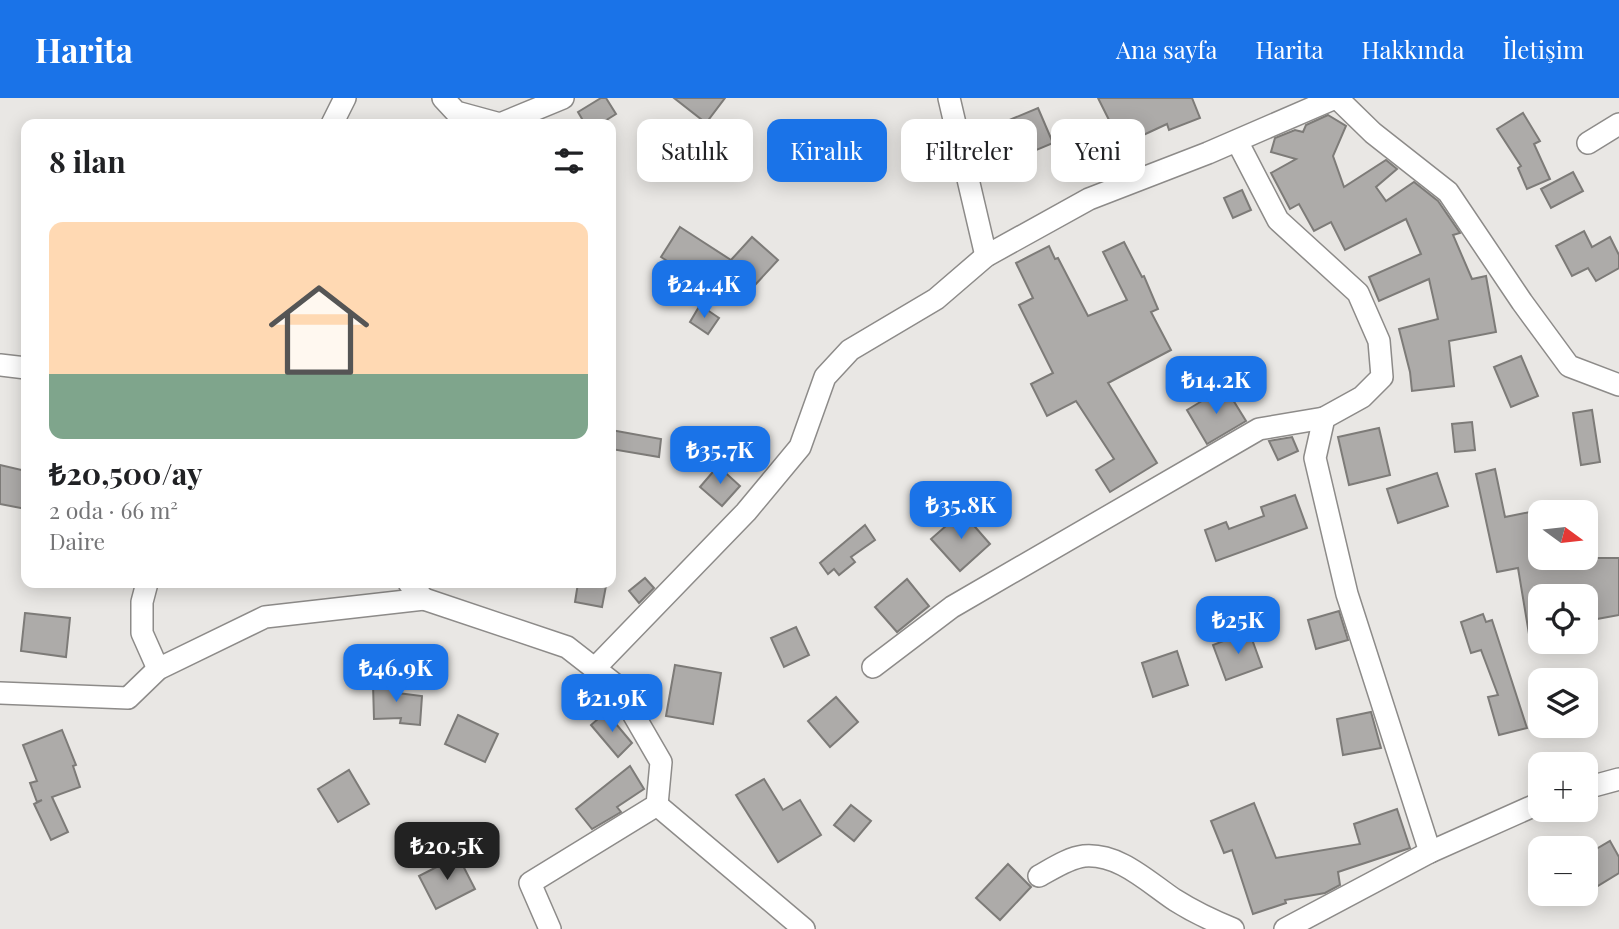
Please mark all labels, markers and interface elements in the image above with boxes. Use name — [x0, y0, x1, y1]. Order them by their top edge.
text: Harita — [35, 27, 133, 71]
text: Ana sayfa — [1116, 33, 1217, 65]
text: Harita — [1255, 33, 1324, 65]
text: Hakkında — [1362, 33, 1464, 65]
text: İletişim — [1502, 33, 1584, 65]
chip: Satılık — [637, 119, 753, 182]
chip: Kiralık — [767, 119, 887, 182]
chip: Filtreler — [901, 119, 1037, 182]
chip: Yeni — [1051, 119, 1145, 182]
text: 8 ilan — [49, 141, 126, 181]
icon: filters — [550, 142, 588, 180]
pin: ₺24.4K — [647, 260, 761, 320]
icon: home — [256, 267, 382, 393]
text: ₺24.4K — [668, 267, 740, 298]
pin: ₺14.2K — [1159, 356, 1273, 416]
text: ₺14.2K — [1182, 363, 1250, 394]
pin: ₺35.7K — [663, 426, 777, 486]
text: ₺35.7K — [686, 433, 754, 464]
text: ₺20,500/ay — [49, 453, 203, 493]
pin: ₺35.8K — [904, 482, 1018, 541]
text: ₺35.8K — [926, 488, 996, 519]
text: 2 oda · 66 m² — [49, 494, 178, 525]
north arrow — [1528, 500, 1598, 570]
map controls — [1528, 500, 1598, 906]
text: Daire — [49, 525, 105, 556]
button: locate — [1528, 584, 1598, 654]
pin: ₺25K — [1197, 596, 1279, 656]
text: ₺25K — [1212, 603, 1264, 634]
pin: ₺46.9K — [339, 644, 453, 704]
text: ₺46.9K — [359, 651, 433, 682]
button: layers — [1528, 668, 1598, 738]
pin: ₺21.9K — [555, 674, 669, 734]
text: ₺21.9K — [577, 681, 647, 712]
button: + — [1528, 752, 1598, 822]
pin: ₺20.5K — [390, 822, 504, 882]
text: ₺20.5K — [411, 829, 483, 860]
button: − — [1528, 836, 1598, 906]

